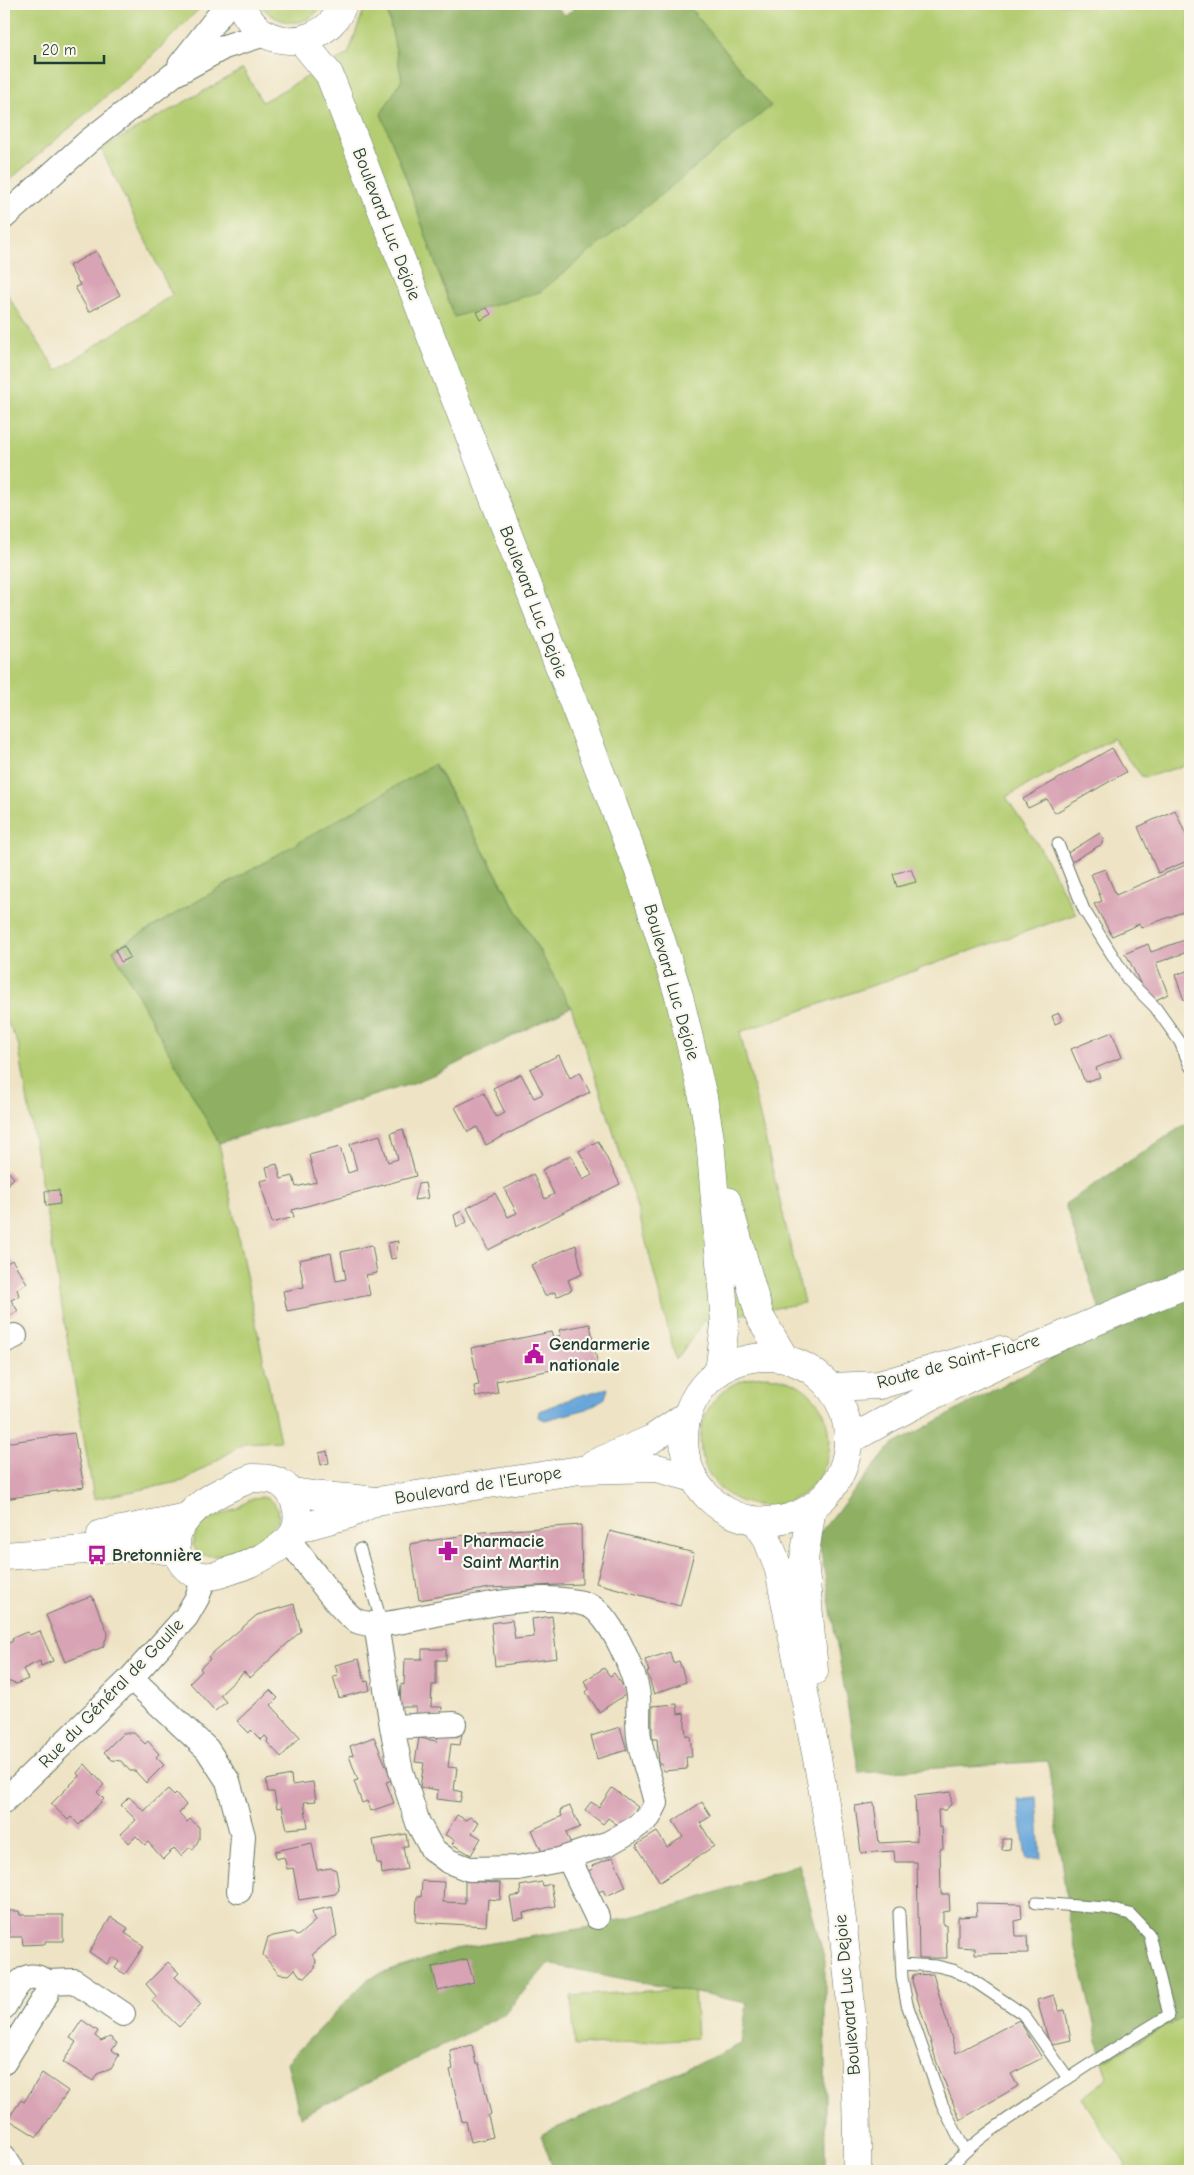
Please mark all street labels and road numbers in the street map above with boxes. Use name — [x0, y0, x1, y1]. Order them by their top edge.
street label: Boulevard Luc Dejoie — [348, 145, 425, 303]
street label: Boulevard Luc Dejoie — [495, 523, 572, 681]
street label: Boulevard Luc Dejoie — [639, 902, 704, 1063]
street label: Route de Saint-Fiacre — [875, 1330, 1042, 1393]
street label: Boulevard de l'Europe — [393, 1462, 563, 1509]
street label: Rue du Général de Gaulle — [35, 1614, 188, 1772]
street label: Boulevard Luc Dejoie — [830, 1914, 865, 2076]

